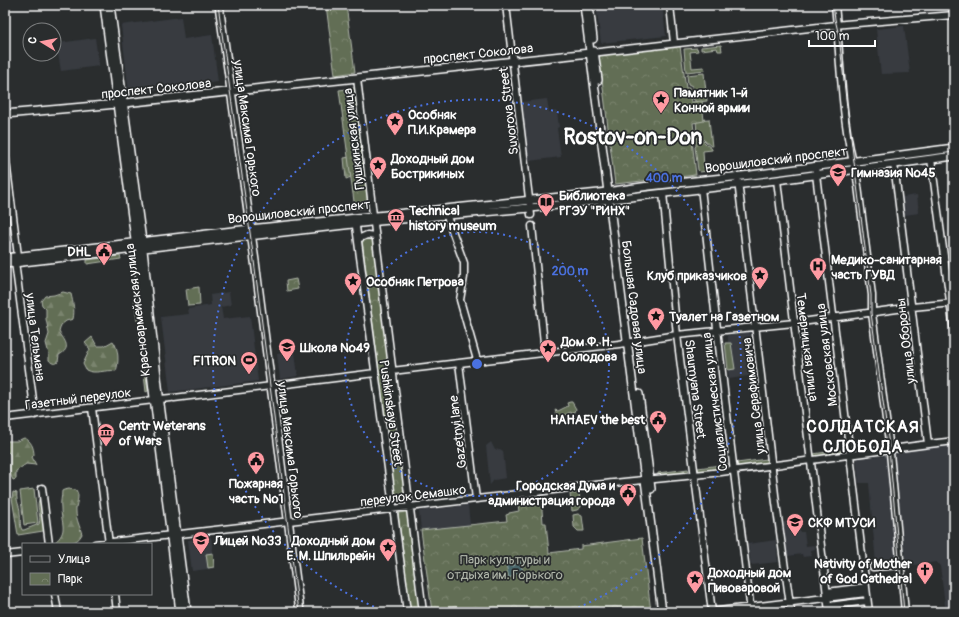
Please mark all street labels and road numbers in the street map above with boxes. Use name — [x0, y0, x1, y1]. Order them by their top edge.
street label: проспект Соколова — [422, 40, 534, 68]
street label: улица Максима Горького — [229, 58, 265, 197]
street label: Suvorova Street — [496, 65, 522, 156]
street label: проспект Соколова — [100, 75, 212, 103]
street label: Пушкинская улица — [340, 87, 368, 191]
street label: Ворошиловский проспект — [704, 143, 849, 177]
street label: Ворошиловский проспект — [227, 196, 372, 227]
street label: Большая Садовая улица — [618, 239, 650, 375]
street label: Красноармейская улица — [122, 243, 154, 377]
street label: улица Тельмана — [22, 291, 48, 382]
street label: Темерницкая улица — [792, 292, 822, 402]
street label: улица Обороны — [893, 297, 919, 385]
street label: Московская улица — [813, 302, 841, 407]
street label: Социалистическая улица — [699, 331, 731, 472]
street label: улица Серафимовича — [739, 337, 769, 456]
street label: Shaumyana Street — [681, 339, 709, 440]
street label: Pushkinskaya Street — [376, 359, 407, 468]
street label: улица Максима Горького — [274, 380, 306, 519]
street label: Газетный переулок — [24, 384, 132, 413]
street label: Gazetnyi lane — [446, 394, 470, 469]
street label: переулок Семашко — [359, 482, 467, 510]

